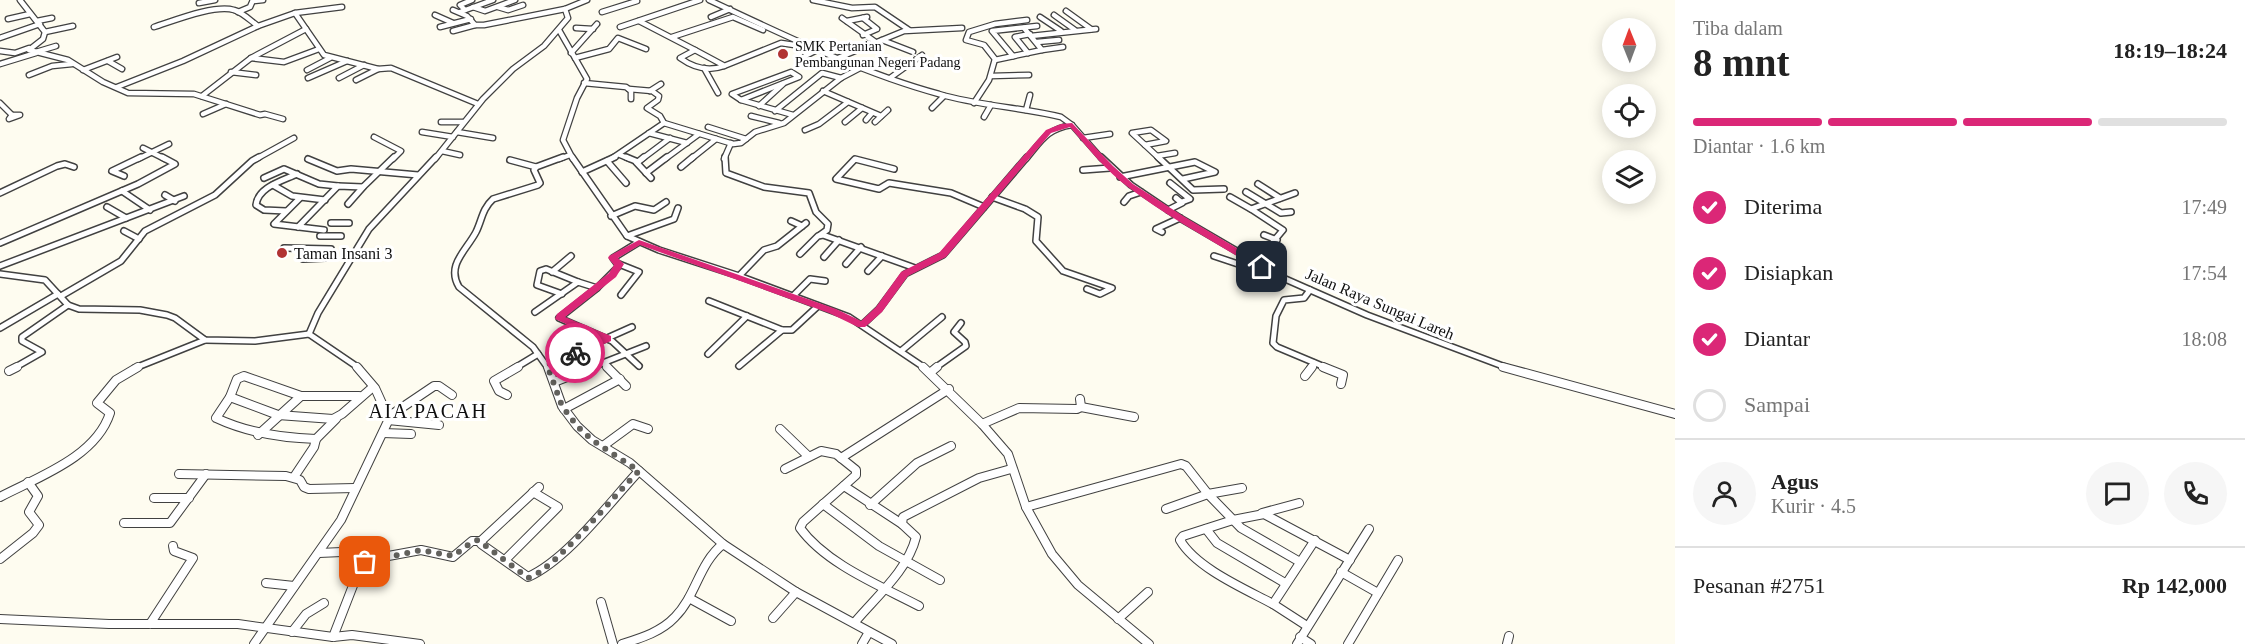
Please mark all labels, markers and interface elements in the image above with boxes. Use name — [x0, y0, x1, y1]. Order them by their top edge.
text: Tiba dalam — [1693, 17, 1783, 39]
north arrow — [1602, 18, 1656, 72]
map controls — [1602, 18, 1656, 204]
text: 18:19–18:24 — [2113, 38, 2227, 63]
place label: SMK Pertanian Pembangunan Negeri Padang — [795, 39, 961, 70]
text: 8 mnt — [1693, 41, 1789, 84]
marker: SMK Pertanian Pembangunan Negeri Padang — [776, 47, 790, 61]
button: locate — [1602, 84, 1656, 138]
text: Diantar · 1.6 km — [1693, 135, 1825, 157]
button: layers — [1602, 150, 1656, 204]
icon: check — [1693, 191, 1726, 224]
text: Diterima — [1744, 194, 1822, 219]
text: 17:49 — [2181, 196, 2227, 218]
pin — [1236, 241, 1287, 292]
place label: Taman Insani 3 — [294, 245, 392, 262]
marker: Taman Insani 3 — [275, 246, 289, 260]
icon: home — [1245, 250, 1278, 283]
icon: check — [1693, 257, 1726, 290]
text: Disiapkan — [1744, 260, 1833, 285]
text: 17:54 — [2181, 262, 2227, 284]
street label: Jalan Raya Sungai Lareh — [1303, 265, 1457, 344]
courier — [545, 323, 605, 383]
icon: check — [1693, 323, 1726, 356]
text: Diantar — [1744, 326, 1810, 351]
text: 18:08 — [2181, 328, 2227, 350]
icon: bike — [559, 337, 592, 370]
text: Sampai — [1744, 392, 1810, 417]
district label: AIA PACAH — [369, 400, 487, 422]
button: person — [1693, 462, 1756, 525]
button: chat — [2086, 462, 2149, 525]
button: phone — [2164, 462, 2227, 525]
text: Agus — [1771, 469, 1819, 494]
text: Kurir · 4.5 — [1771, 495, 1856, 517]
pin — [339, 536, 390, 587]
icon: bag — [348, 545, 381, 578]
text: Pesanan #2751 — [1693, 573, 1826, 598]
text: Rp 142,000 — [2122, 573, 2227, 598]

